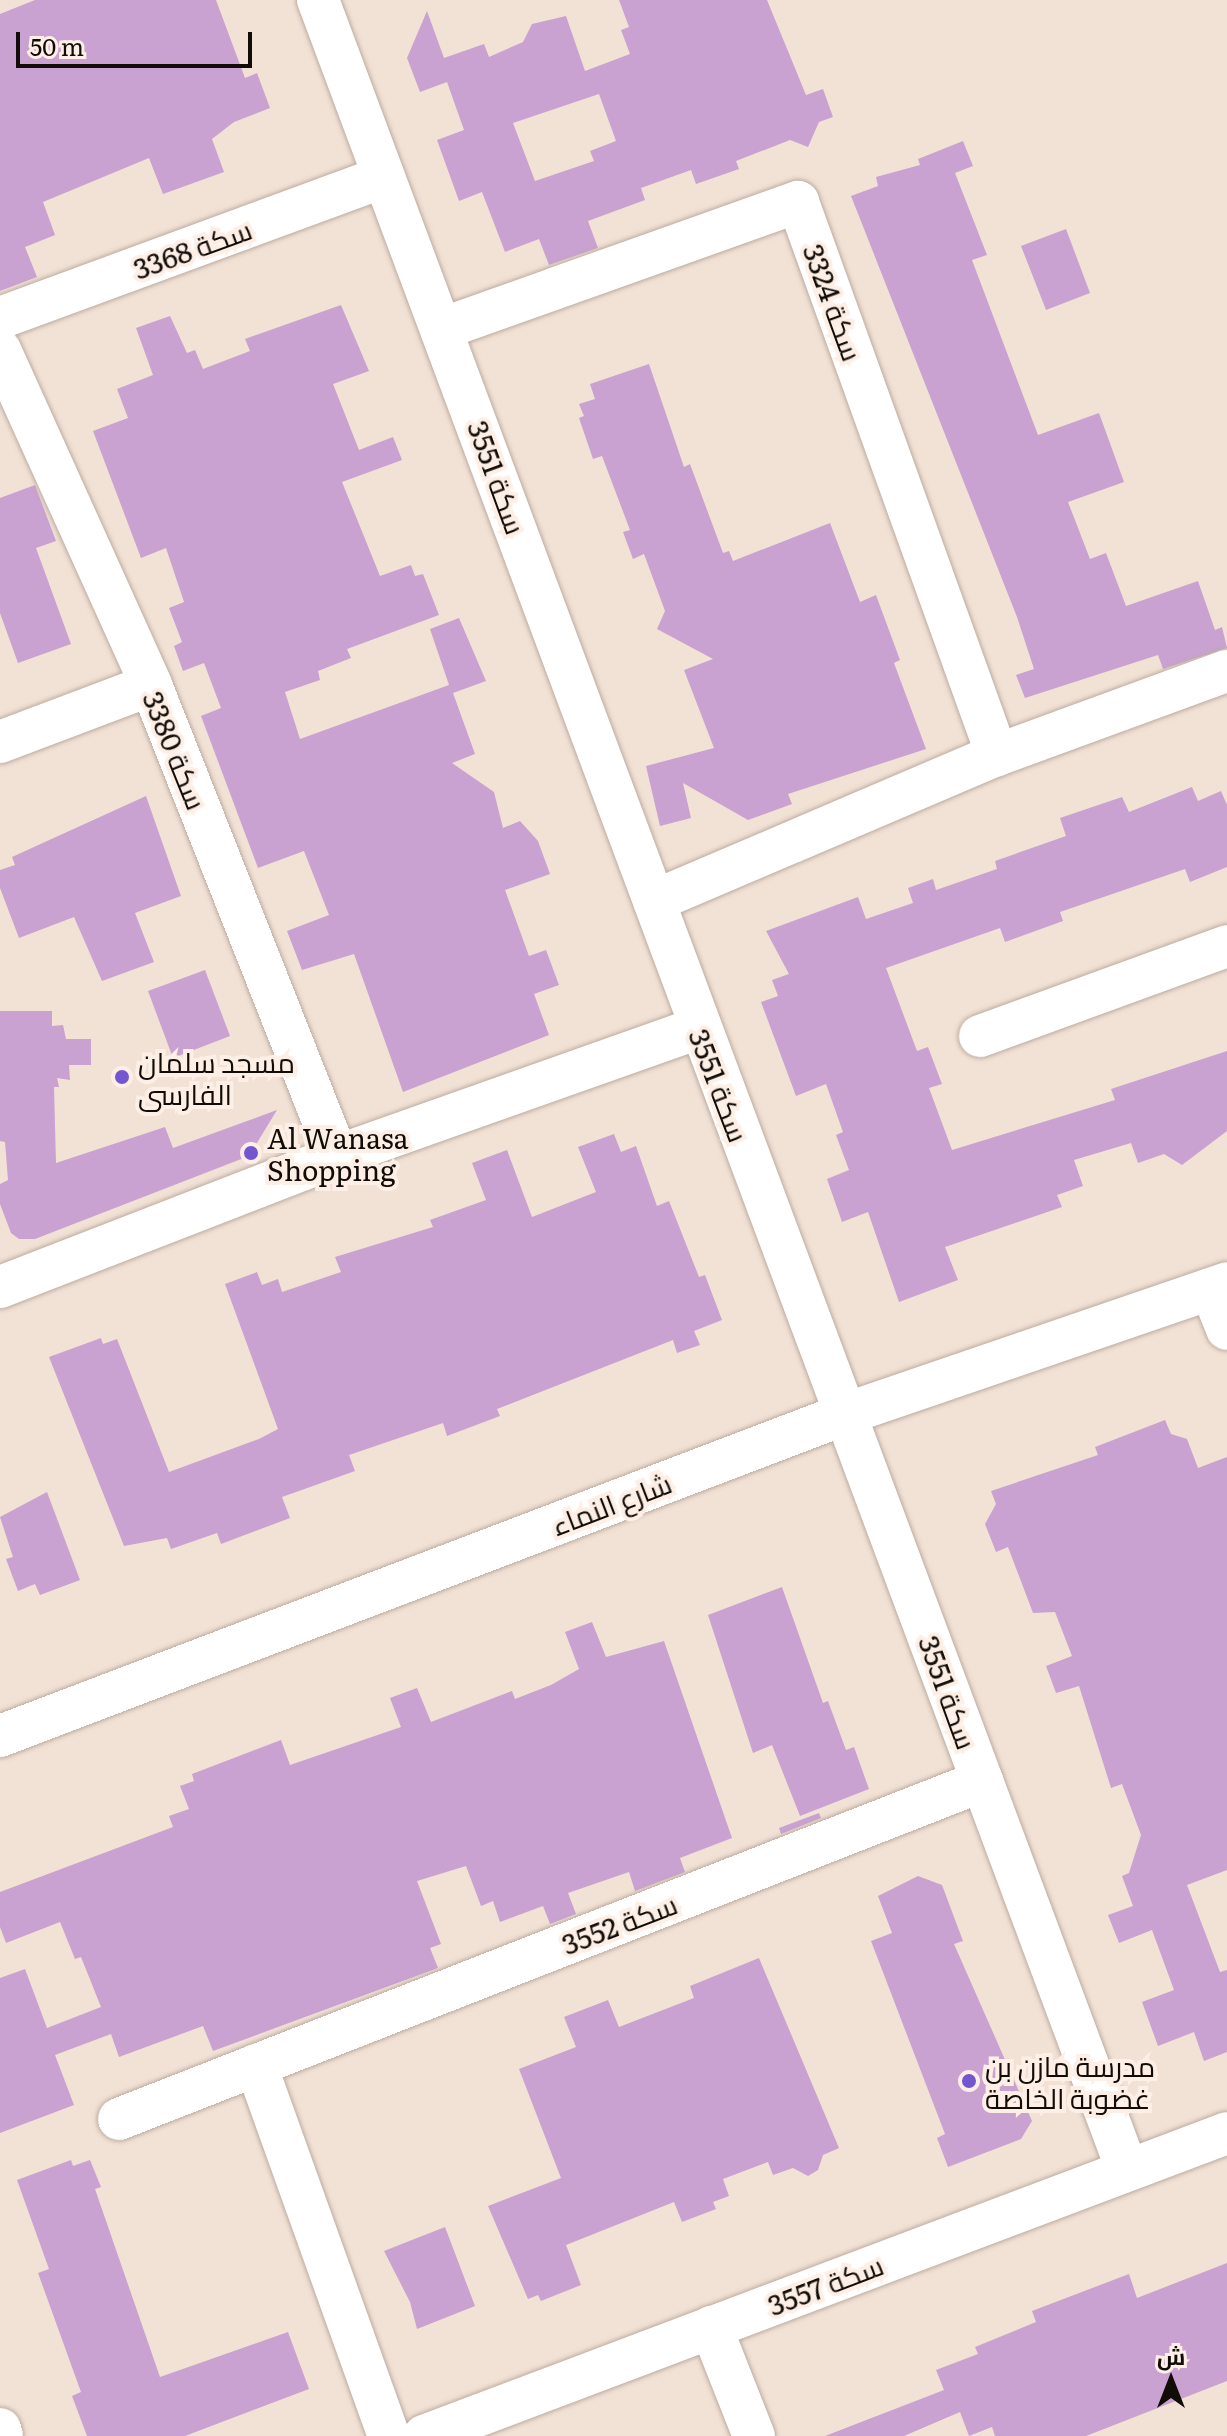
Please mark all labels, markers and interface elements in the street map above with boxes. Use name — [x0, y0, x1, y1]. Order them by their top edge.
scale bar — [20, 16, 256, 66]
text: 50 m — [30, 28, 84, 63]
street label: سكة 3368 — [128, 211, 256, 285]
street label: سكة 3324 — [797, 239, 871, 365]
street label: سكة 3551 — [462, 416, 534, 538]
street label: سكة 3380 — [137, 686, 215, 814]
street label: سكة 3551 — [683, 1024, 757, 1146]
place label: مسجد سلمان الفارسى — [138, 1044, 295, 1110]
marker: مسجد سلمان الفارسى — [113, 1068, 131, 1086]
place label: Al Wanasa Shopping — [267, 1120, 409, 1186]
marker: Al Wanasa Shopping — [242, 1144, 260, 1162]
street label: شارع النماء — [546, 1465, 676, 1541]
street label: سكة 3551 — [913, 1631, 985, 1753]
street label: سكة 3552 — [557, 1886, 681, 1960]
place label: مدرسة مازن بن غضوبة الخاصة — [985, 2048, 1155, 2114]
marker: مدرسة مازن بن غضوبة الخاصة — [960, 2072, 978, 2090]
street label: سكة 3557 — [763, 2247, 887, 2321]
text: ش — [1157, 2339, 1185, 2372]
north arrow — [1131, 2340, 1211, 2420]

